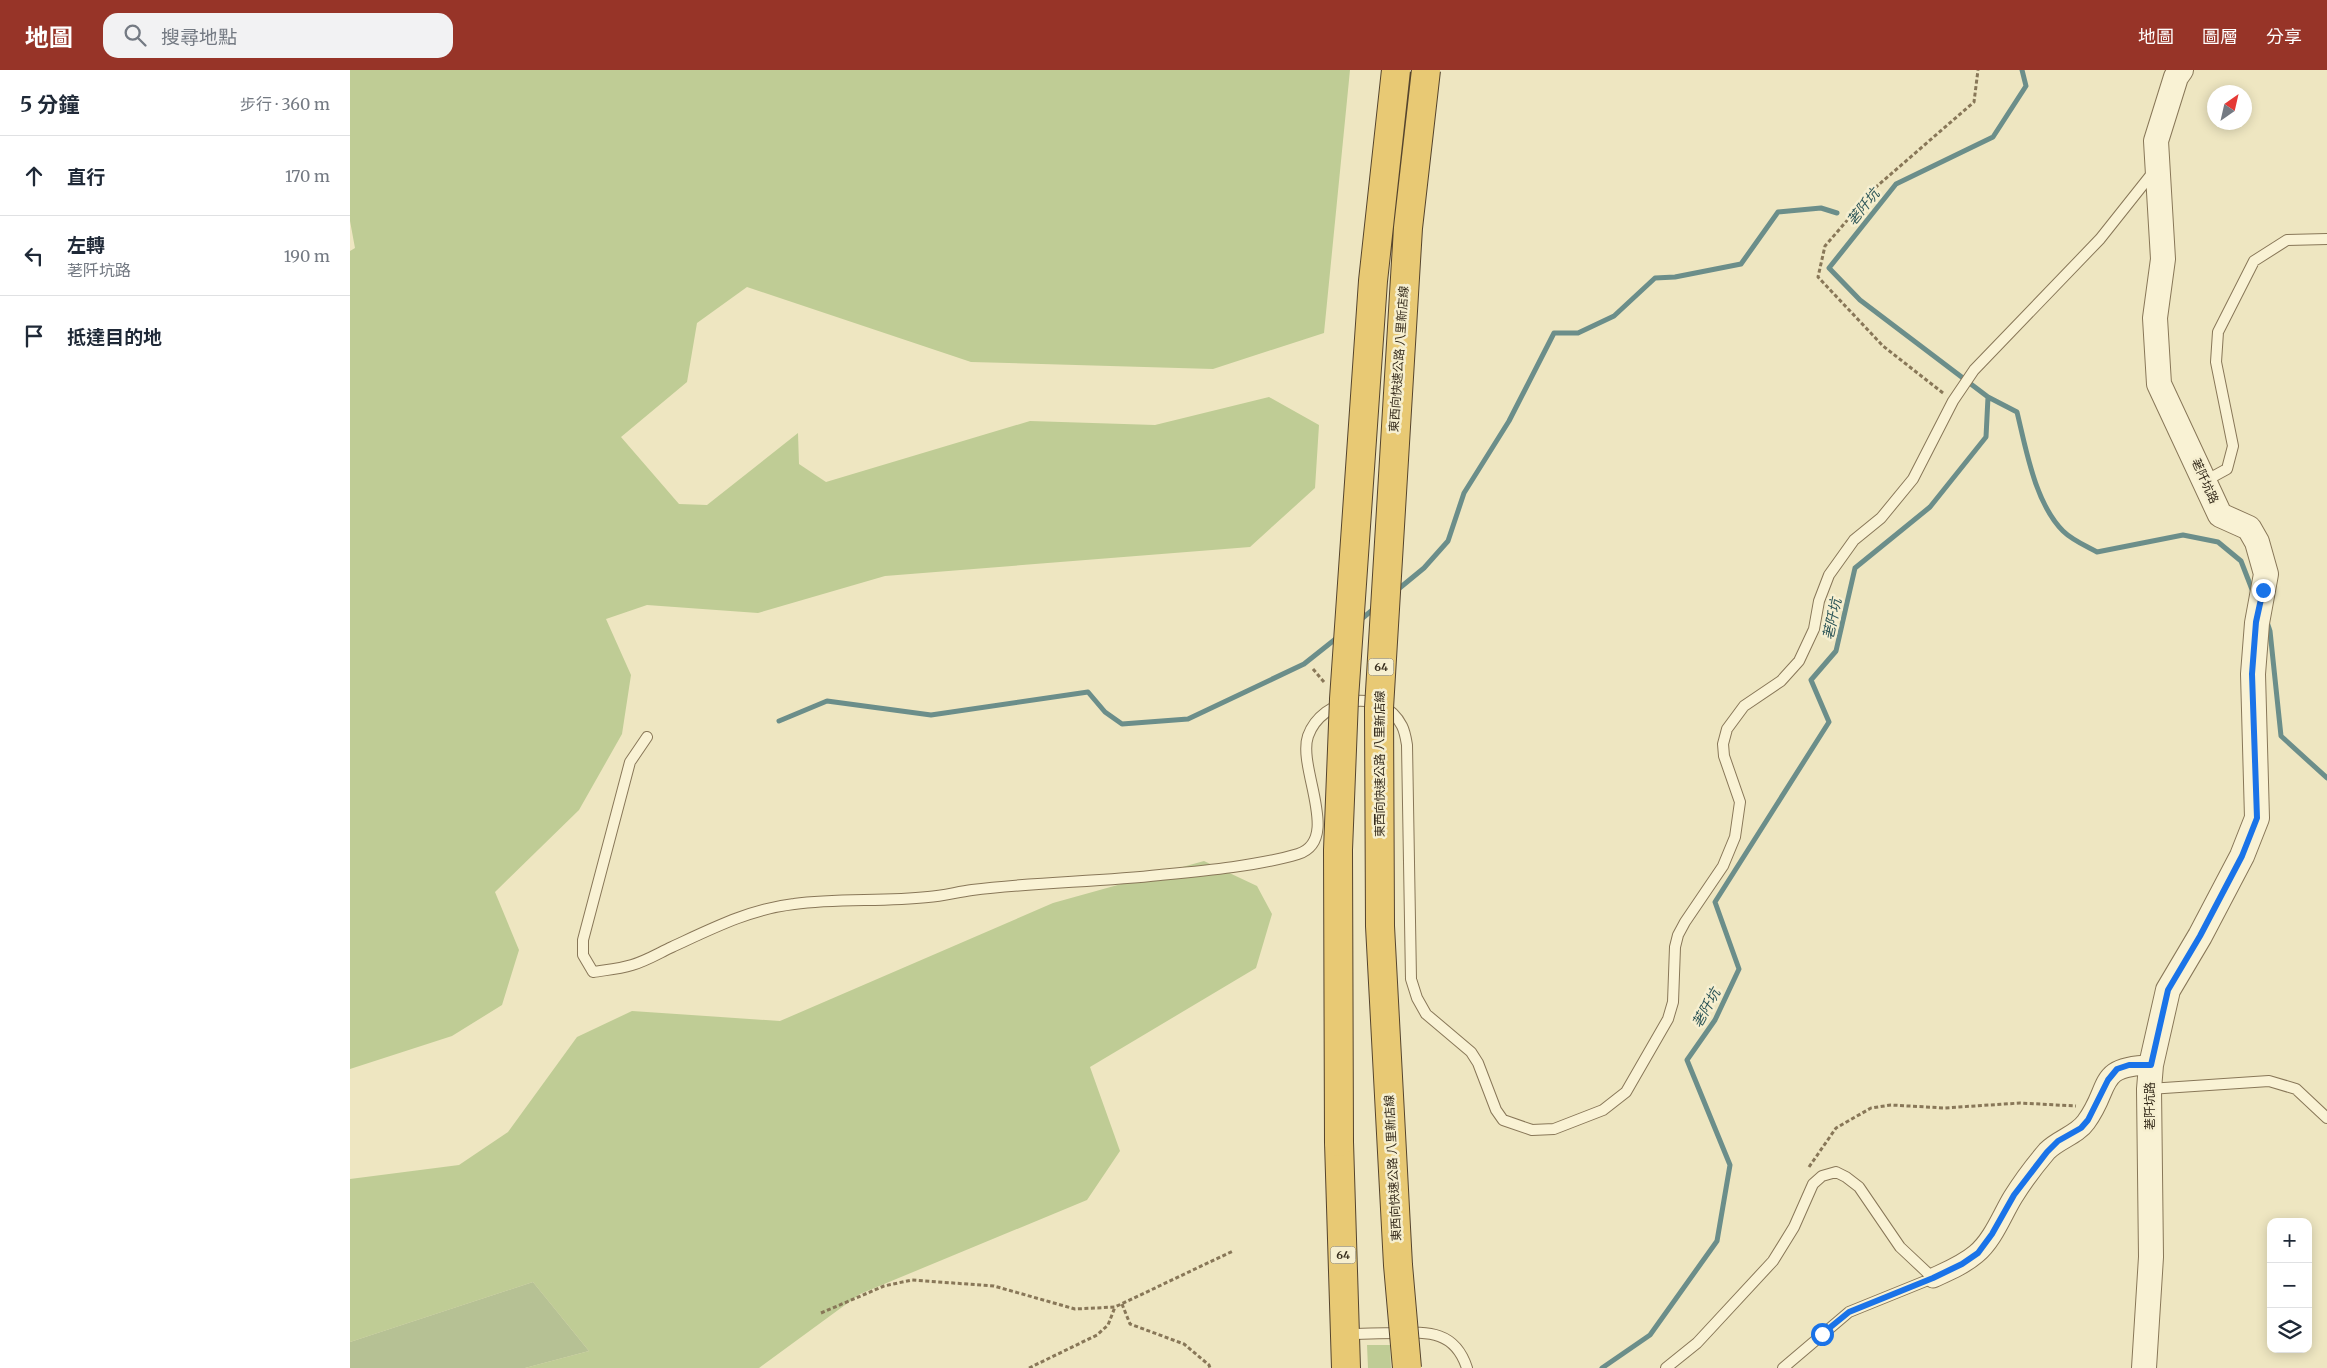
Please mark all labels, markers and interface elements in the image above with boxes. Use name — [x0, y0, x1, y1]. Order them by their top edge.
search box — [103, 13, 453, 58]
icon: search — [121, 21, 149, 49]
text: 地圖 — [25, 22, 73, 53]
text: 搜尋地點 — [161, 25, 237, 49]
text: 地圖 — [2138, 25, 2174, 48]
text: 圖層 — [2202, 25, 2238, 48]
text: 分享 — [2266, 25, 2302, 48]
north arrow — [2207, 85, 2252, 130]
text: 5 分鐘 — [20, 91, 79, 118]
text: 步行 · 360 m — [240, 94, 330, 114]
icon: ahead — [20, 162, 48, 190]
text: 直行 — [67, 165, 105, 189]
text: 170 m — [285, 166, 330, 186]
water label: 荖阡坑 — [1843, 183, 1884, 229]
text: 左轉 — [67, 233, 105, 257]
icon: left — [20, 242, 48, 270]
text: 190 m — [284, 246, 330, 266]
text: 荖阡坑路 — [67, 260, 131, 280]
street label: 東西向快速公路 八里新店線 — [1386, 285, 1411, 433]
icon: arrive — [20, 322, 48, 350]
text: 抵達目的地 — [67, 325, 162, 349]
street label: 荖阡坑路 — [2189, 456, 2222, 506]
route end — [2252, 579, 2275, 602]
water label: 荖阡坑 — [1819, 595, 1846, 641]
road number: 64 — [1368, 658, 1394, 676]
street label: 東西向快速公路 八里新店線 — [1372, 691, 1387, 837]
water label: 荖阡坑 — [1688, 984, 1725, 1031]
street label: 荖阡坑路 — [2142, 1082, 2157, 1130]
street label: 東西向快速公路 八里新店線 — [1381, 1094, 1404, 1242]
map controls — [2267, 1218, 2312, 1353]
button: + — [2267, 1218, 2312, 1263]
road number: 64 — [1330, 1246, 1356, 1264]
button: − — [2267, 1263, 2312, 1308]
button: layers — [2267, 1308, 2312, 1353]
route start — [1811, 1323, 1834, 1346]

